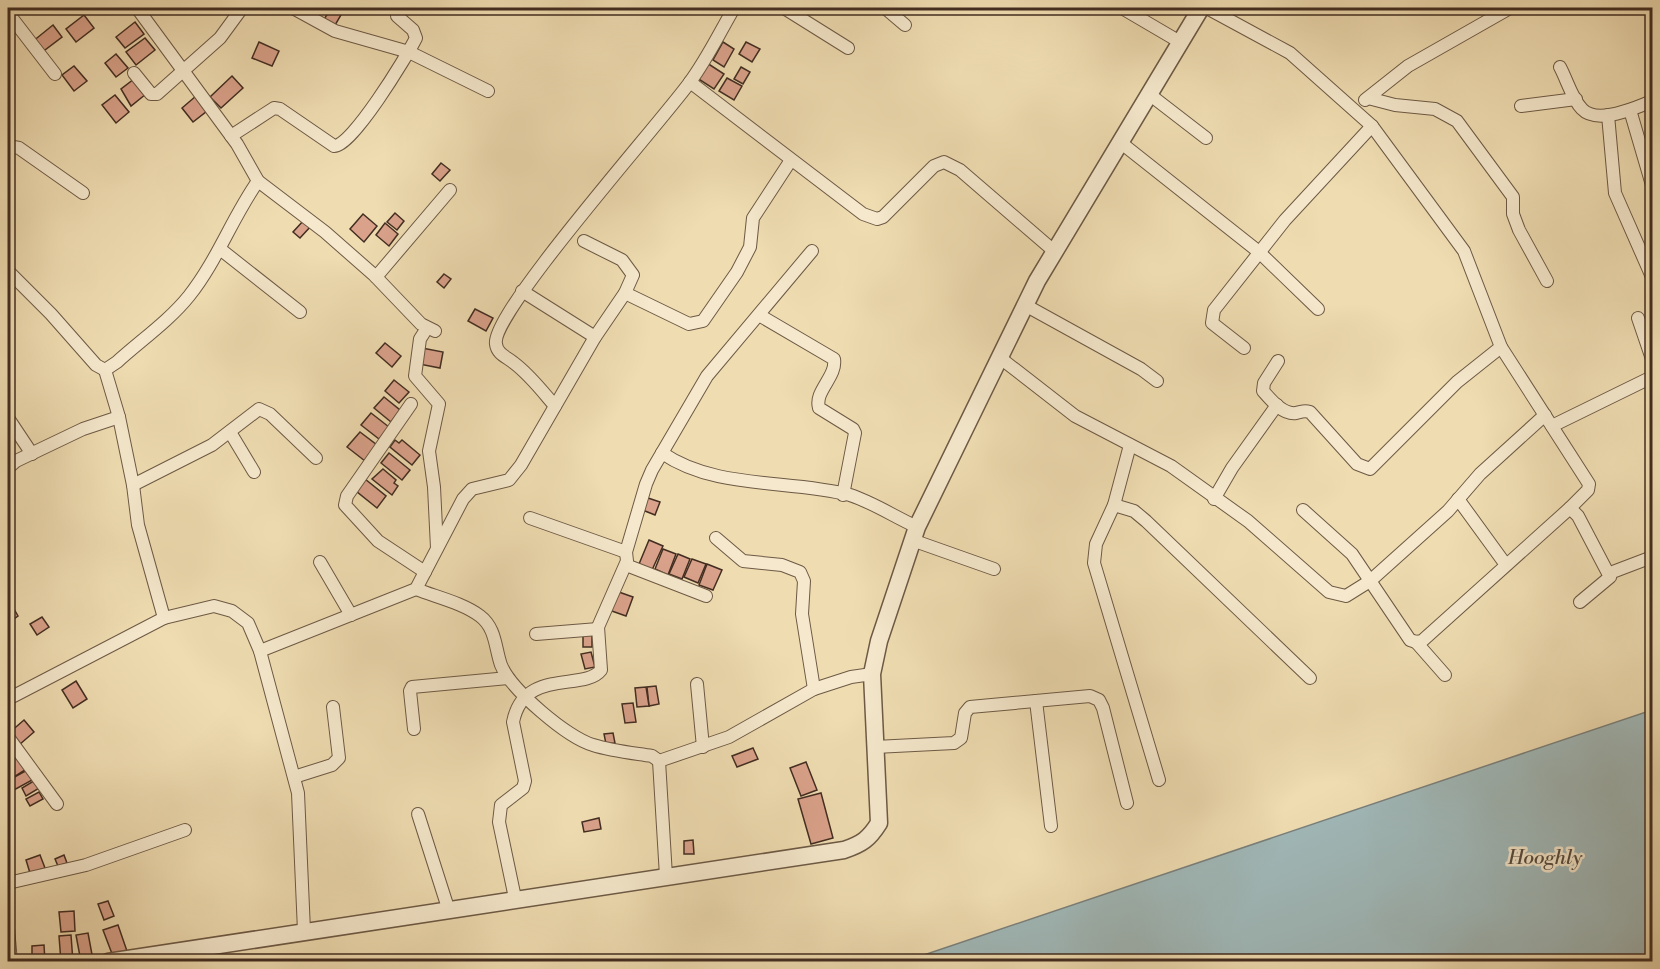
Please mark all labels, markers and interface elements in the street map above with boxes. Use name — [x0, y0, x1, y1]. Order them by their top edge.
water label: Hooghly — [1507, 846, 1583, 871]

